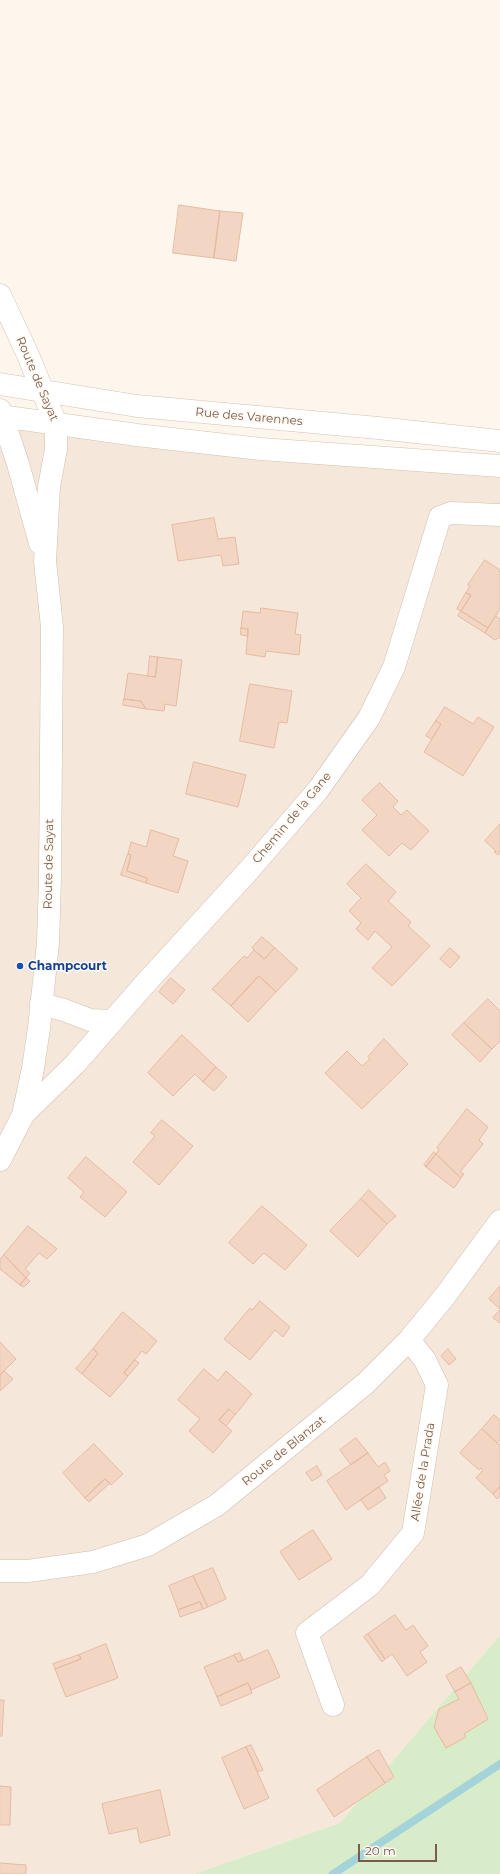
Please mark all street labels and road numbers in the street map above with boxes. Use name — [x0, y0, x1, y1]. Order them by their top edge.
street label: Route de Sayat — [13, 335, 61, 423]
street label: Rue des Varennes — [195, 405, 303, 429]
street label: Chemin de la Gane — [250, 769, 334, 867]
street label: Route de Sayat — [41, 819, 57, 909]
street label: Route de Blanzat — [239, 1413, 329, 1489]
street label: Allée de la Prada — [408, 1422, 438, 1522]

